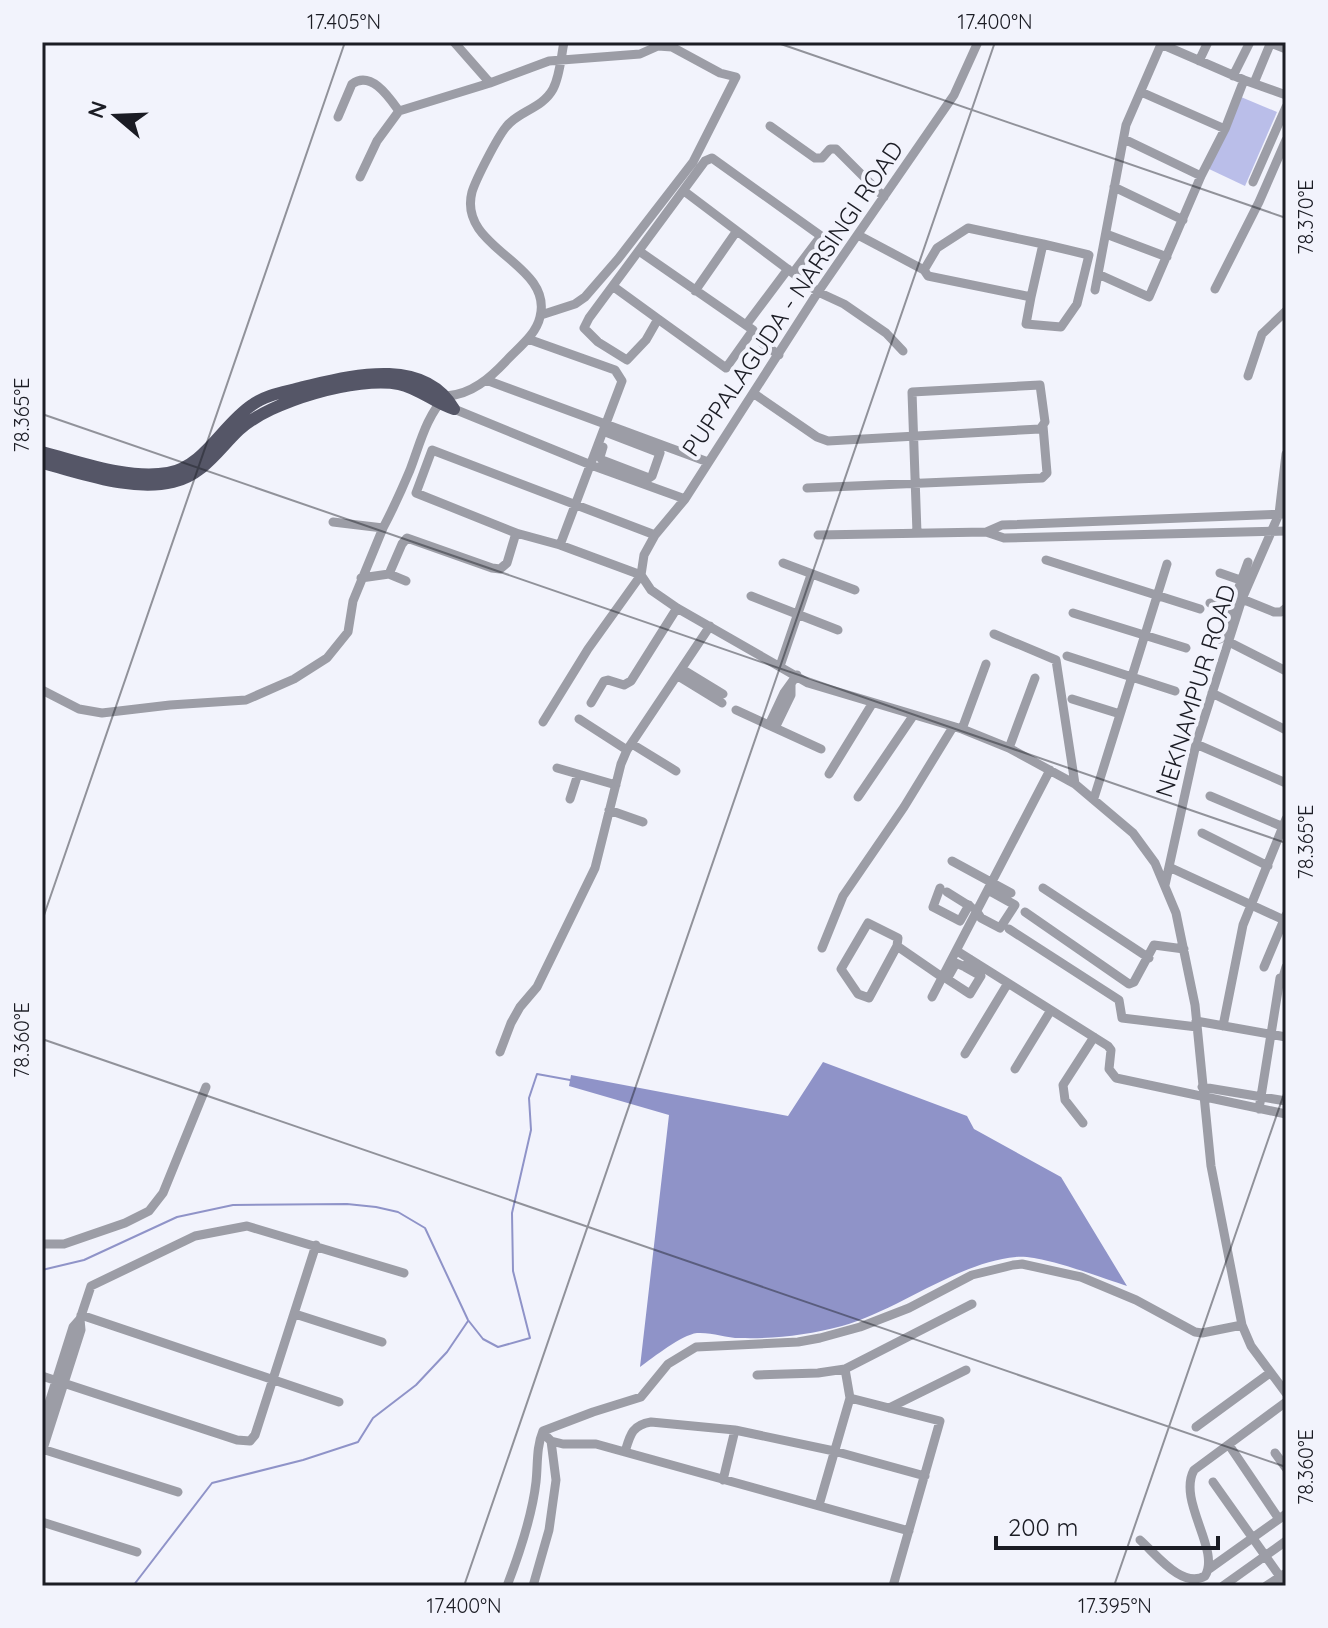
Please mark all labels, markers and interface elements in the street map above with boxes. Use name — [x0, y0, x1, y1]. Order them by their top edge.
text: 17.405°N — [307, 9, 381, 34]
text: 17.400°N — [958, 9, 1032, 34]
north arrow — [76, 76, 156, 156]
text: N — [81, 97, 113, 122]
street label: PUPPALAGUDA - NARSINGI ROAD — [675, 135, 909, 462]
text: 78.370°E — [1293, 179, 1318, 255]
text: 78.365°E — [9, 378, 34, 452]
street label: NEKNAMPUR ROAD — [1148, 581, 1242, 801]
text: 78.365°E — [1293, 805, 1318, 879]
text: 78.360°E — [9, 1002, 34, 1078]
text: 78.360°E — [1293, 1429, 1318, 1505]
scale bar — [996, 1500, 1218, 1550]
text: 200 m — [1008, 1512, 1078, 1542]
text: 17.400°N — [427, 1593, 501, 1618]
text: 17.395°N — [1078, 1593, 1152, 1618]

